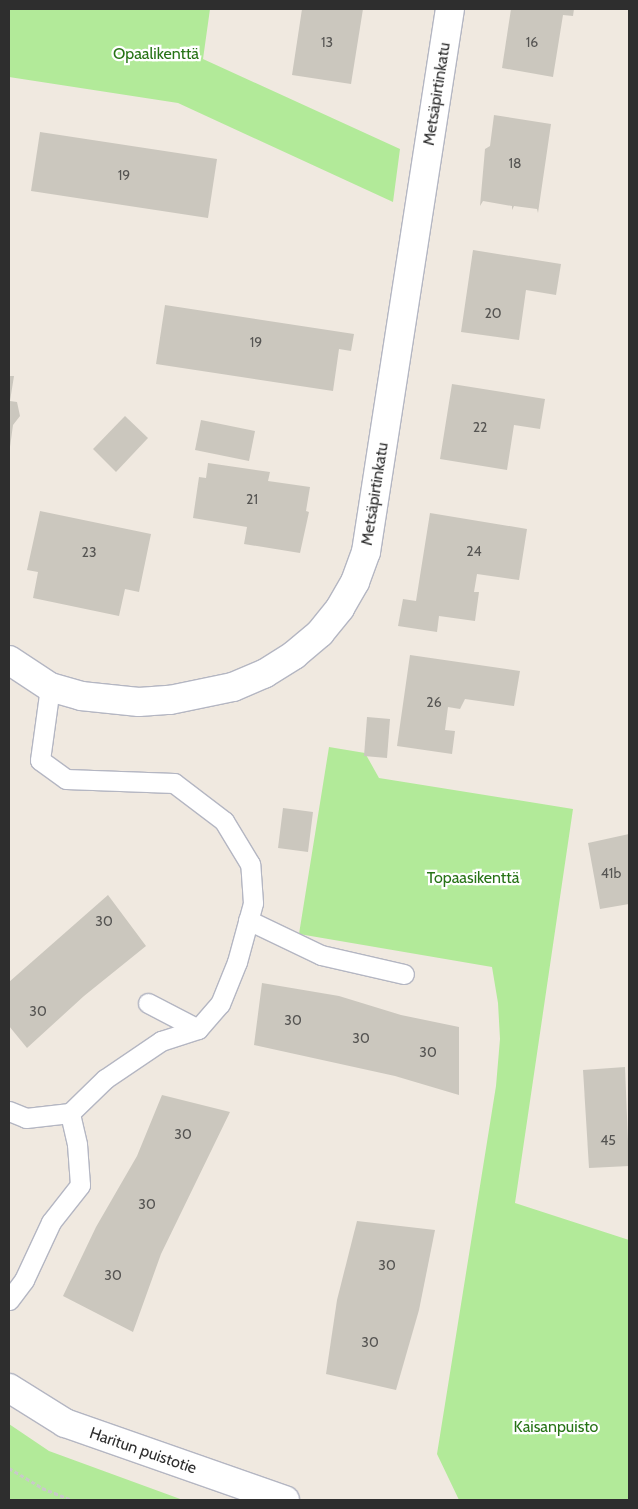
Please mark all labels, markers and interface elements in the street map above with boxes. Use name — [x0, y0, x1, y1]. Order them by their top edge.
house number: 13 — [321, 34, 333, 50]
house number: 16 — [526, 34, 538, 50]
street label: Metsäpirtinkatu — [419, 41, 455, 147]
park label: Opaalikenttä — [113, 44, 199, 64]
house number: 18 — [508, 155, 522, 171]
house number: 19 — [118, 167, 130, 183]
house number: 20 — [484, 305, 502, 321]
house number: 19 — [250, 334, 262, 350]
house number: 22 — [473, 419, 487, 435]
street label: Metsäpirtinkatu — [357, 441, 393, 547]
house number: 21 — [246, 491, 258, 507]
house number: 24 — [466, 543, 482, 559]
house number: 23 — [82, 544, 96, 560]
house number: 26 — [426, 694, 442, 710]
house number: 41b — [601, 865, 621, 881]
park label: Topaasikenttä — [427, 868, 519, 888]
house number: 30 — [95, 913, 113, 929]
house number: 30 — [29, 1003, 47, 1019]
house number: 30 — [284, 1012, 302, 1028]
house number: 30 — [352, 1030, 370, 1046]
house number: 30 — [419, 1044, 437, 1060]
house number: 30 — [174, 1126, 192, 1142]
house number: 45 — [600, 1132, 616, 1148]
house number: 30 — [138, 1196, 156, 1212]
house number: 30 — [378, 1257, 396, 1273]
house number: 30 — [104, 1267, 122, 1283]
house number: 30 — [361, 1334, 379, 1350]
park label: Kaisanpuisto — [514, 1417, 598, 1437]
street label: Haritun puistotie — [87, 1424, 199, 1478]

